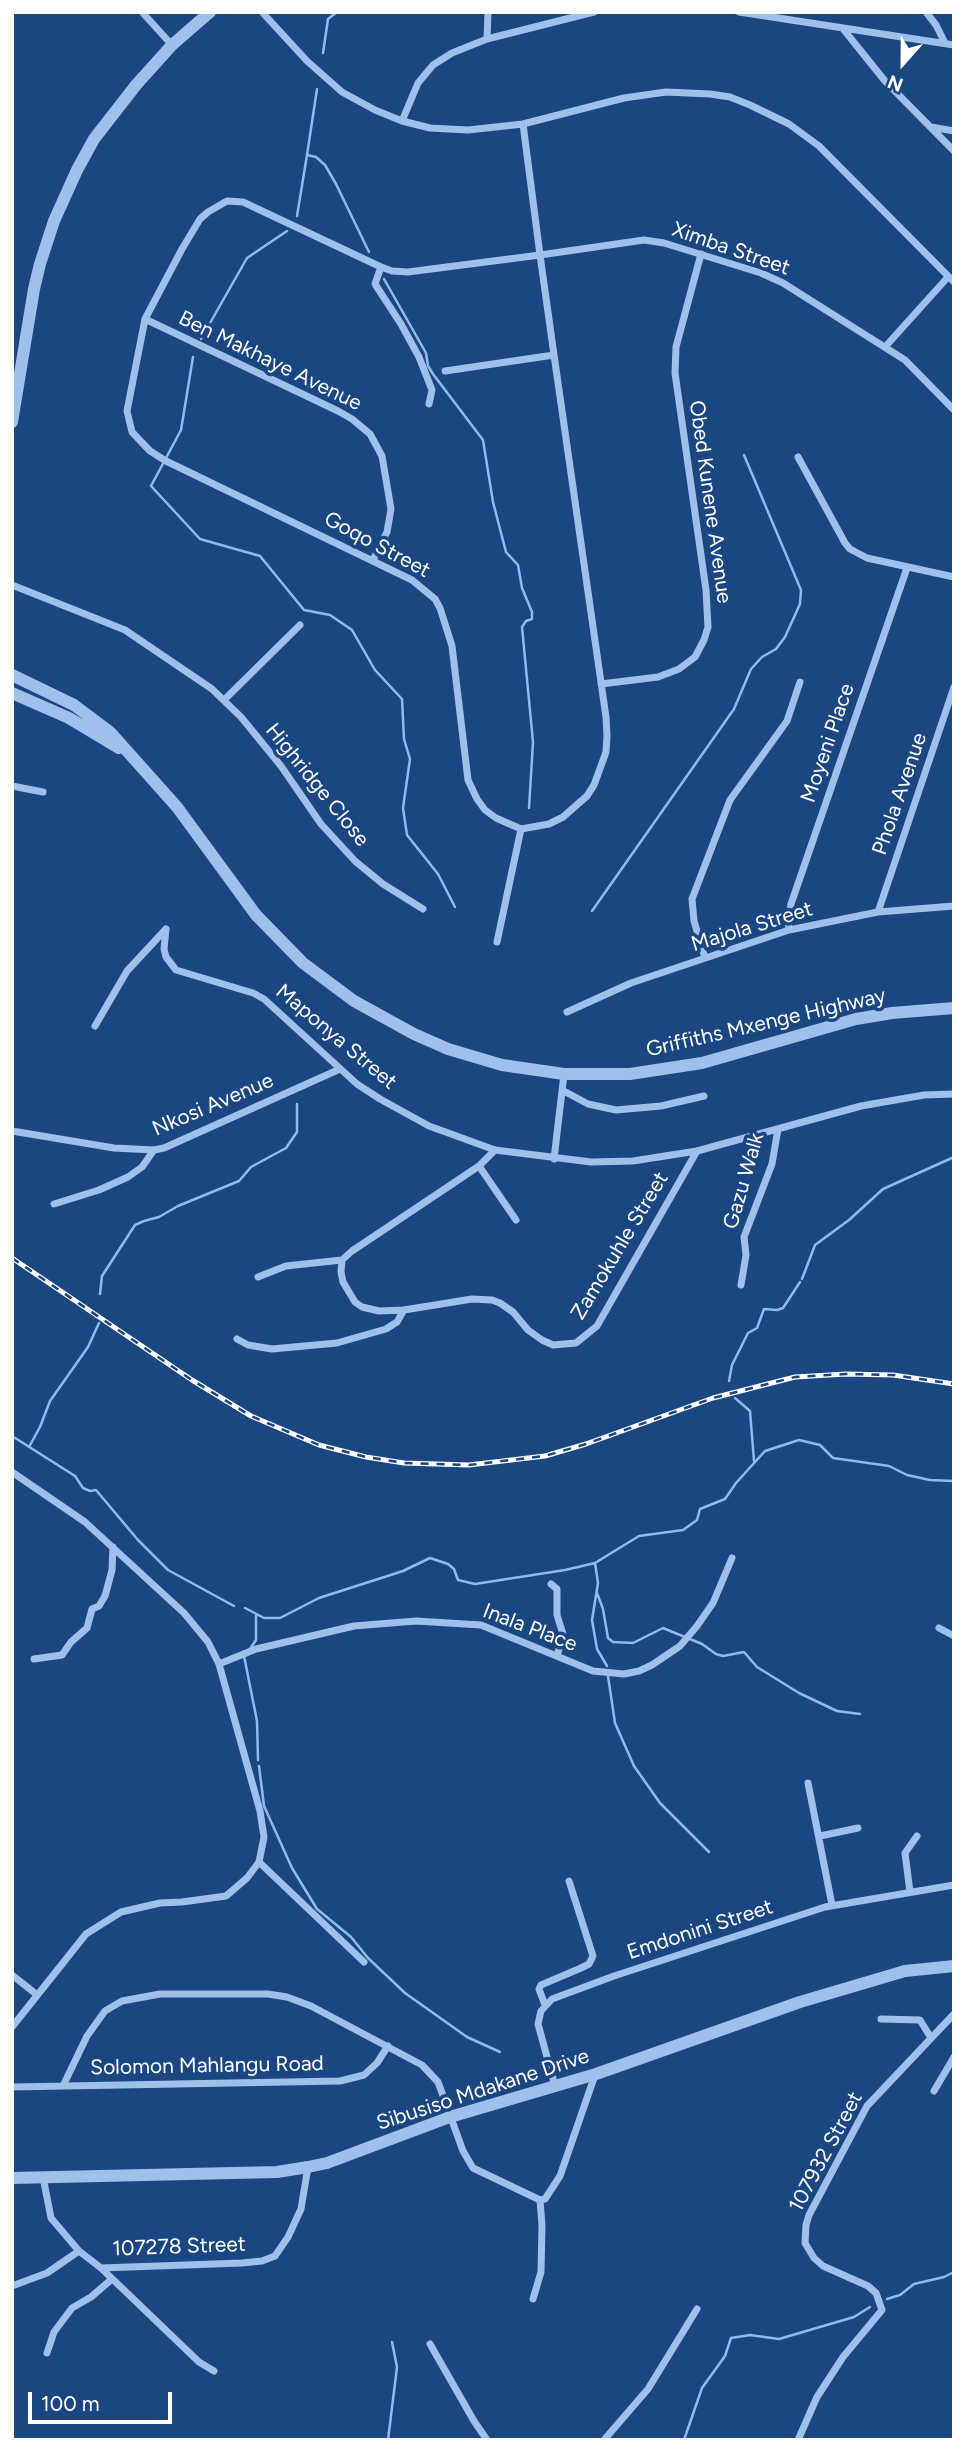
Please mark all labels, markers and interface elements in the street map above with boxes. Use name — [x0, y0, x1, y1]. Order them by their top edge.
north arrow — [868, 28, 938, 98]
text: N — [884, 70, 906, 96]
street label: Ximba Street — [669, 217, 793, 281]
street label: Ben Makhaye Avenue — [174, 306, 366, 416]
street label: Obed Kunene Avenue — [683, 399, 737, 605]
street label: Goqo Street — [320, 507, 434, 583]
street label: Moyeni Place — [796, 680, 860, 806]
street label: Highridge Close — [260, 718, 374, 852]
street label: Phola Avenue — [867, 730, 933, 858]
street label: Majola Street — [688, 897, 816, 957]
street label: Maponya Street — [270, 979, 402, 1095]
street label: Griffiths Mxenge Highway — [644, 983, 888, 1063]
street label: Nkosi Avenue — [149, 1068, 277, 1142]
street label: Gazu Walk — [718, 1130, 770, 1232]
street label: Zamokuhle Street — [566, 1168, 674, 1324]
street label: Inala Place — [479, 1599, 581, 1657]
street label: Emdonini Street — [624, 1895, 776, 1965]
street label: Sibusiso Mdakane Drive — [374, 2044, 592, 2136]
street label: Solomon Mahlangu Road — [90, 2051, 324, 2081]
street label: 107932 Street — [784, 2088, 868, 2216]
street label: 107278 Street — [112, 2232, 246, 2262]
scale bar — [32, 2378, 175, 2422]
text: 100 m — [41, 2391, 100, 2416]

